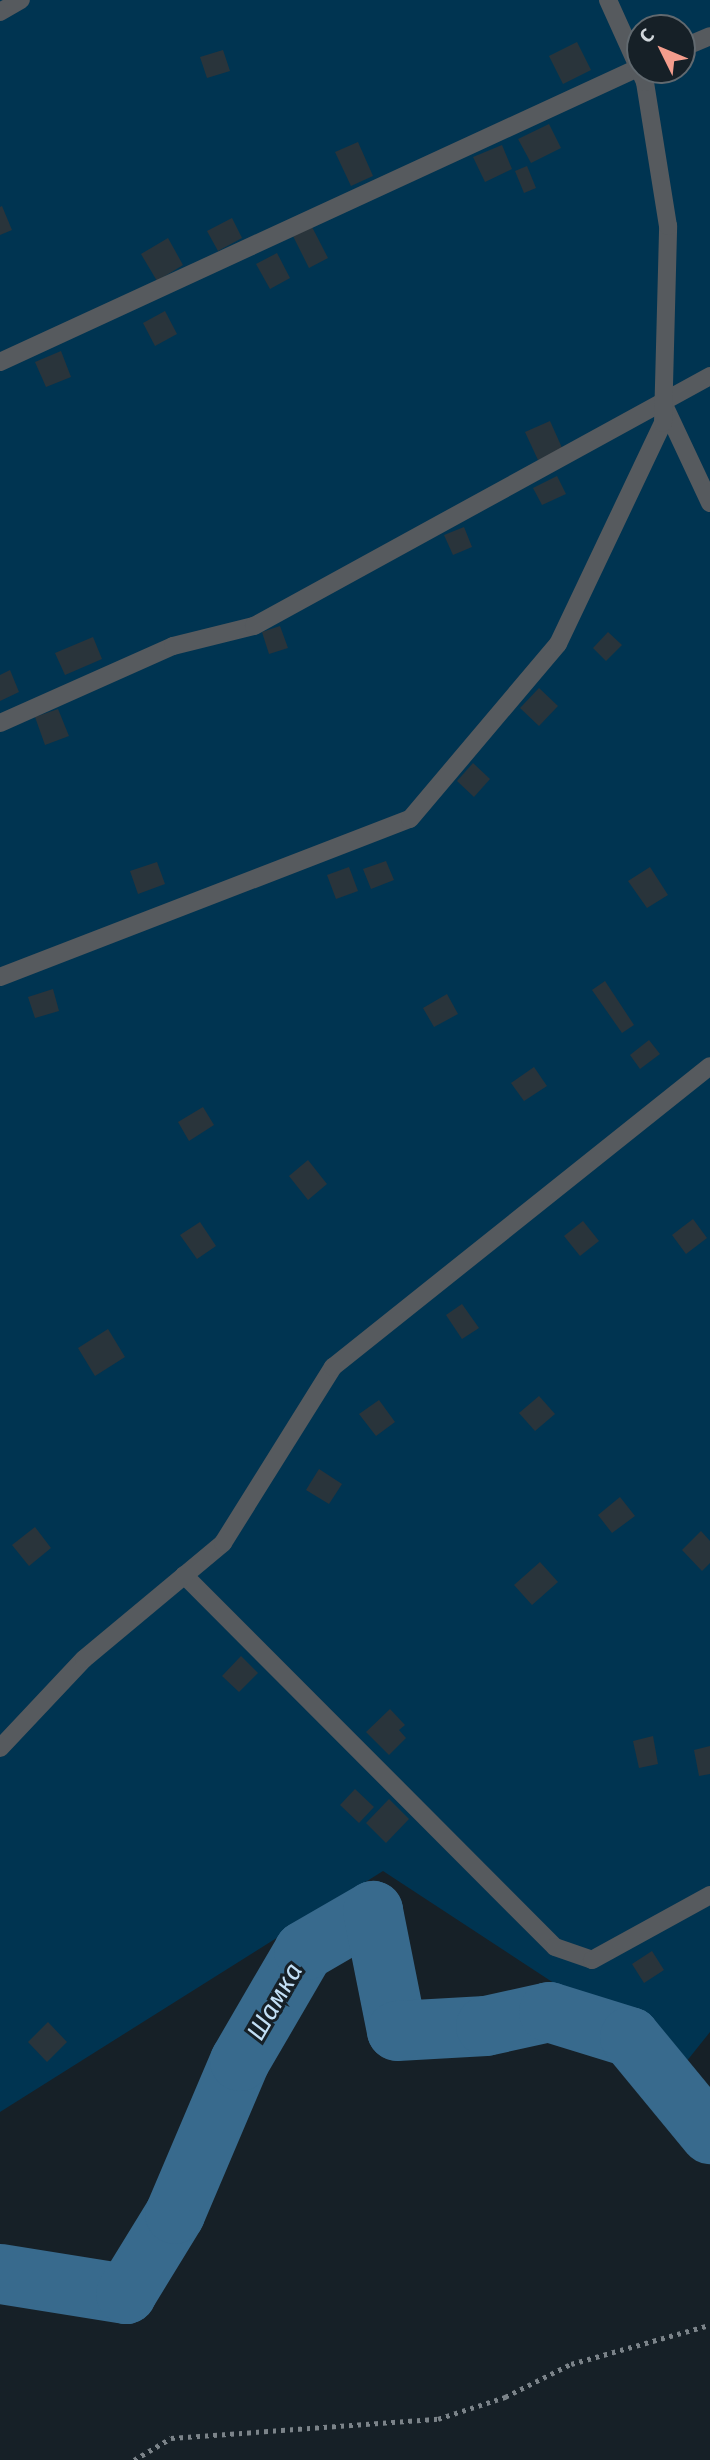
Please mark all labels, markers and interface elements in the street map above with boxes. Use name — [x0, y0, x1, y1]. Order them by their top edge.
north arrow — [626, 14, 696, 84]
text: С — [635, 24, 659, 48]
water label: Шамка — [240, 1958, 310, 2046]

